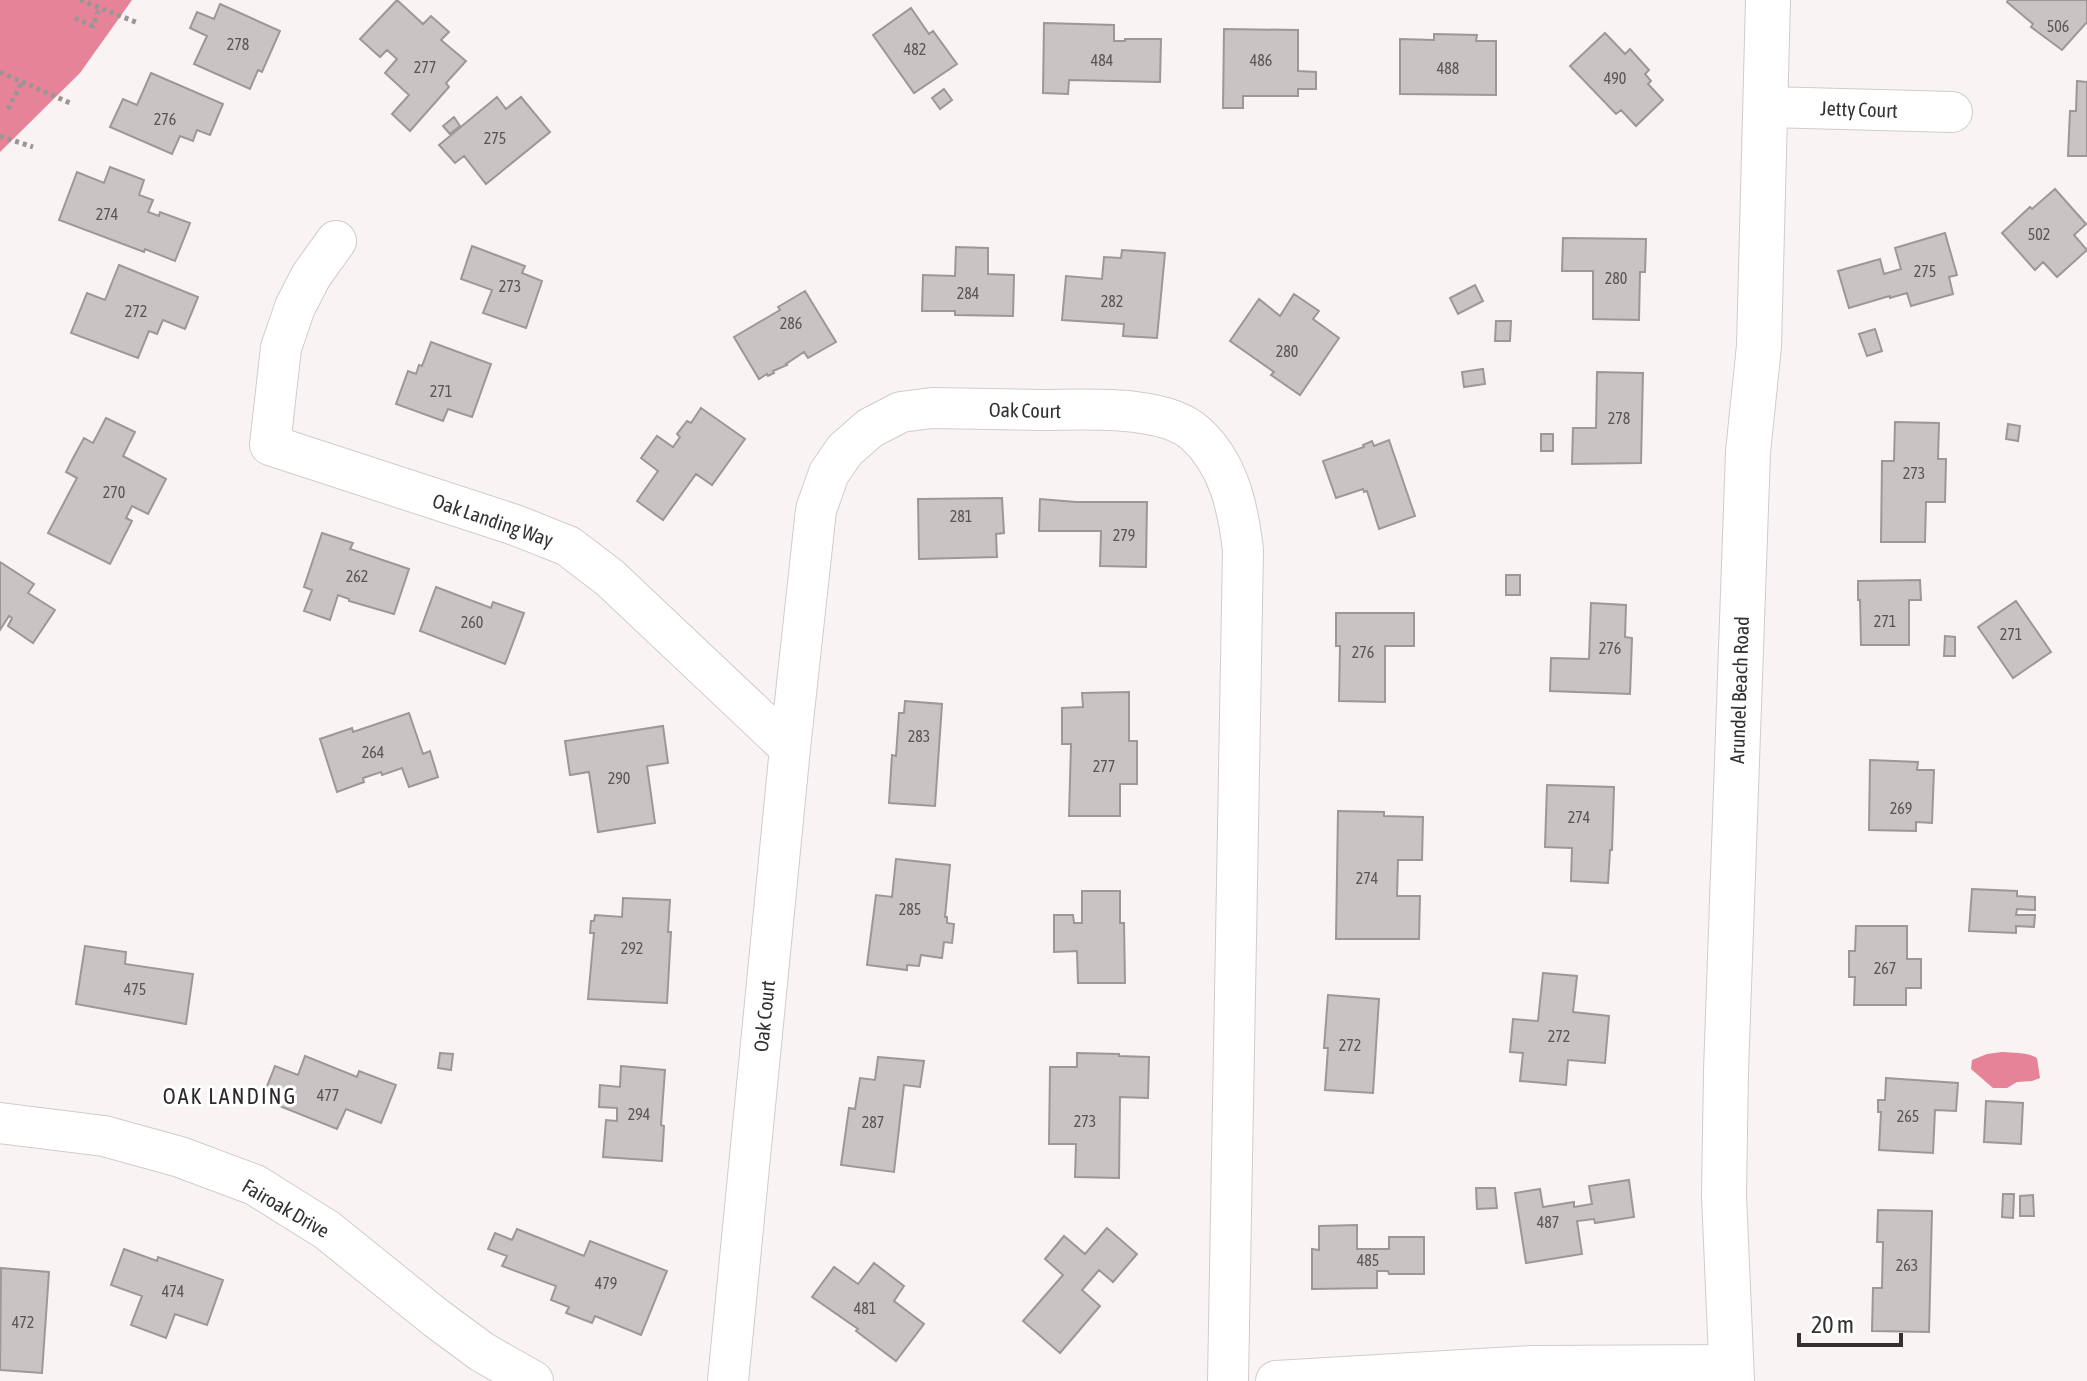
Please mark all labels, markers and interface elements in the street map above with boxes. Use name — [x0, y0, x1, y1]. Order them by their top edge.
house number: 506 — [2047, 17, 2069, 35]
house number: 278 — [227, 35, 249, 53]
house number: 482 — [904, 40, 926, 58]
house number: 484 — [1091, 51, 1113, 69]
house number: 486 — [1250, 51, 1272, 69]
house number: 277 — [414, 58, 436, 76]
house number: 488 — [1437, 59, 1459, 77]
house number: 490 — [1604, 69, 1626, 87]
street label: Jetty Court — [1820, 96, 1898, 122]
house number: 276 — [154, 110, 176, 128]
house number: 275 — [484, 129, 506, 147]
house number: 274 — [96, 205, 118, 223]
house number: 502 — [2028, 225, 2050, 243]
house number: 275 — [1914, 262, 1936, 280]
house number: 280 — [1605, 269, 1627, 287]
house number: 273 — [499, 277, 521, 295]
house number: 284 — [957, 284, 979, 302]
house number: 282 — [1101, 292, 1123, 310]
house number: 272 — [125, 302, 147, 320]
house number: 286 — [780, 314, 802, 332]
house number: 280 — [1276, 342, 1298, 360]
house number: 271 — [430, 382, 452, 400]
street label: Oak Court — [989, 398, 1061, 422]
house number: 278 — [1608, 409, 1630, 427]
house number: 273 — [1903, 464, 1925, 482]
house number: 270 — [103, 483, 125, 501]
street label: Oak Landing Way — [430, 489, 556, 551]
house number: 281 — [950, 507, 972, 525]
house number: 279 — [1113, 526, 1135, 544]
house number: 262 — [346, 567, 368, 585]
house number: 271 — [1874, 612, 1896, 630]
house number: 260 — [461, 613, 483, 631]
street label: Arundel Beach Road — [1725, 616, 1753, 764]
house number: 271 — [2000, 625, 2022, 643]
house number: 276 — [1599, 639, 1621, 657]
house number: 276 — [1352, 643, 1374, 661]
house number: 283 — [908, 727, 930, 745]
house number: 264 — [362, 743, 384, 761]
house number: 277 — [1093, 757, 1115, 775]
house number: 290 — [608, 769, 630, 787]
house number: 269 — [1890, 799, 1912, 817]
house number: 274 — [1568, 808, 1590, 826]
house number: 274 — [1356, 869, 1378, 887]
house number: 285 — [899, 900, 921, 918]
house number: 292 — [621, 939, 643, 957]
house number: 267 — [1874, 959, 1896, 977]
street label: Oak Court — [749, 979, 779, 1053]
house number: 475 — [124, 980, 146, 998]
house number: 272 — [1548, 1027, 1570, 1045]
house number: 272 — [1339, 1036, 1361, 1054]
district label: OAK LANDING — [163, 1083, 297, 1109]
house number: 477 — [317, 1086, 339, 1104]
house number: 294 — [628, 1105, 650, 1123]
house number: 265 — [1897, 1107, 1919, 1125]
house number: 273 — [1074, 1112, 1096, 1130]
house number: 287 — [862, 1113, 884, 1131]
street label: Fairoak Drive — [238, 1174, 334, 1242]
house number: 487 — [1537, 1213, 1559, 1231]
house number: 485 — [1357, 1251, 1379, 1269]
house number: 263 — [1896, 1256, 1918, 1274]
house number: 479 — [595, 1274, 617, 1292]
house number: 474 — [162, 1282, 184, 1300]
scale bar — [1799, 1297, 1901, 1347]
house number: 481 — [854, 1299, 876, 1317]
text: 20 m — [1811, 1311, 1854, 1338]
house number: 472 — [12, 1313, 34, 1331]

